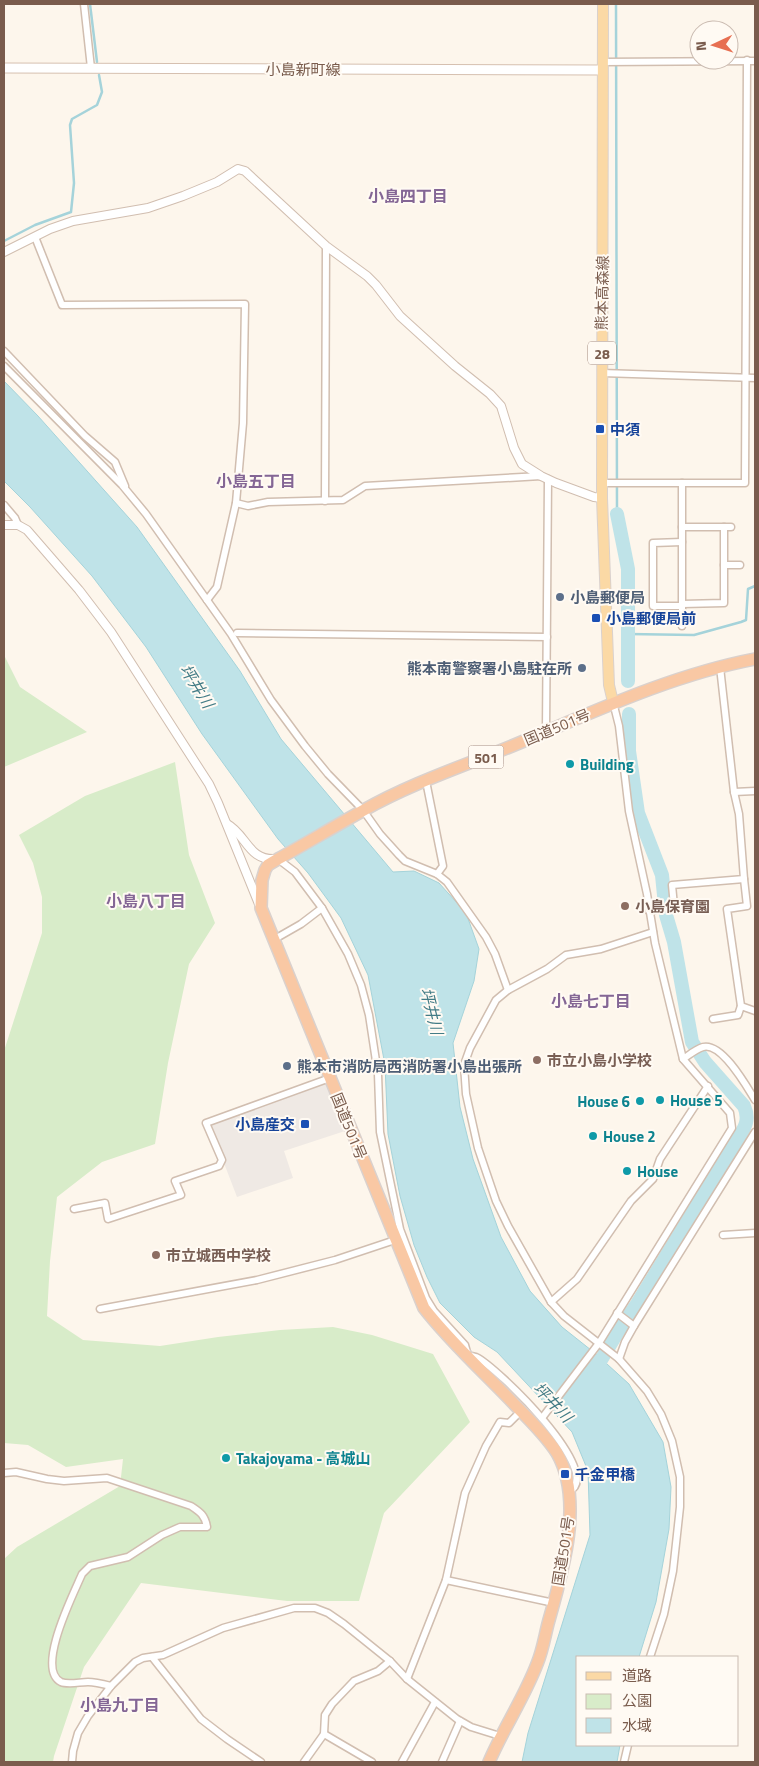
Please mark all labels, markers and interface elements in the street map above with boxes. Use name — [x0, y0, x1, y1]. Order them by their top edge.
north arrow — [689, 20, 739, 70]
text: N — [690, 40, 711, 52]
street label: 小島新町線 — [265, 58, 341, 81]
district label: 小島四丁目 — [368, 184, 448, 208]
street label: 熊本高森線 — [590, 255, 614, 331]
road number: 28 — [588, 342, 616, 364]
place label: 中須 — [610, 418, 640, 441]
marker: 中須 — [594, 423, 606, 435]
district label: 小島五丁目 — [216, 469, 296, 493]
place label: 小島郵便局 — [570, 586, 645, 609]
marker: 小島郵便局 — [554, 591, 566, 603]
place label: 小島郵便局前 — [606, 607, 696, 630]
marker: 小島郵便局前 — [590, 612, 602, 624]
place label: 熊本南警察署小島駐在所 — [407, 657, 572, 680]
water label: 坪井川 — [174, 659, 221, 714]
marker: 熊本南警察署小島駐在所 — [576, 662, 588, 674]
street label: 国道501号 — [520, 703, 594, 751]
road number: 501 — [468, 746, 504, 769]
place label: Building — [580, 753, 634, 776]
marker: Building — [564, 758, 576, 770]
district label: 小島八丁目 — [106, 889, 186, 913]
place label: 小島保育園 — [635, 895, 710, 918]
marker: 小島保育園 — [619, 900, 631, 912]
water label: 坪井川 — [415, 985, 450, 1039]
district label: 小島七丁目 — [551, 989, 631, 1013]
place label: 市立小島小学校 — [547, 1049, 652, 1072]
marker: 市立小島小学校 — [531, 1054, 543, 1066]
place label: 熊本市消防局西消防署小島出張所 — [297, 1055, 522, 1078]
marker: 熊本市消防局西消防署小島出張所 — [281, 1060, 293, 1072]
street label: 国道501号 — [325, 1089, 373, 1163]
place label: House 5 — [670, 1089, 723, 1112]
place label: House 6 — [577, 1090, 630, 1113]
marker: House 5 — [654, 1094, 666, 1106]
marker: House 6 — [634, 1095, 646, 1107]
place label: 小島産交 — [235, 1113, 295, 1136]
marker: 小島産交 — [299, 1118, 311, 1130]
place label: House 2 — [603, 1125, 656, 1148]
marker: House 2 — [587, 1130, 599, 1142]
place label: House — [637, 1160, 678, 1183]
marker: House — [621, 1165, 633, 1177]
place label: 市立城西中学校 — [166, 1244, 271, 1267]
marker: 市立城西中学校 — [150, 1249, 162, 1261]
water label: 坪井川 — [528, 1376, 580, 1429]
place label: Takajoyama - 高城山 — [236, 1447, 371, 1470]
marker: Takajoyama - 高城山 — [220, 1452, 232, 1464]
place label: 千金甲橋 — [575, 1463, 636, 1486]
marker: 千金甲橋 — [559, 1468, 571, 1480]
street label: 国道501号 — [546, 1515, 580, 1587]
legend — [576, 1656, 739, 1746]
text: 道路 — [622, 1664, 652, 1687]
text: 公園 — [622, 1689, 652, 1712]
district label: 小島九丁目 — [80, 1693, 160, 1717]
text: 水域 — [622, 1714, 652, 1737]

